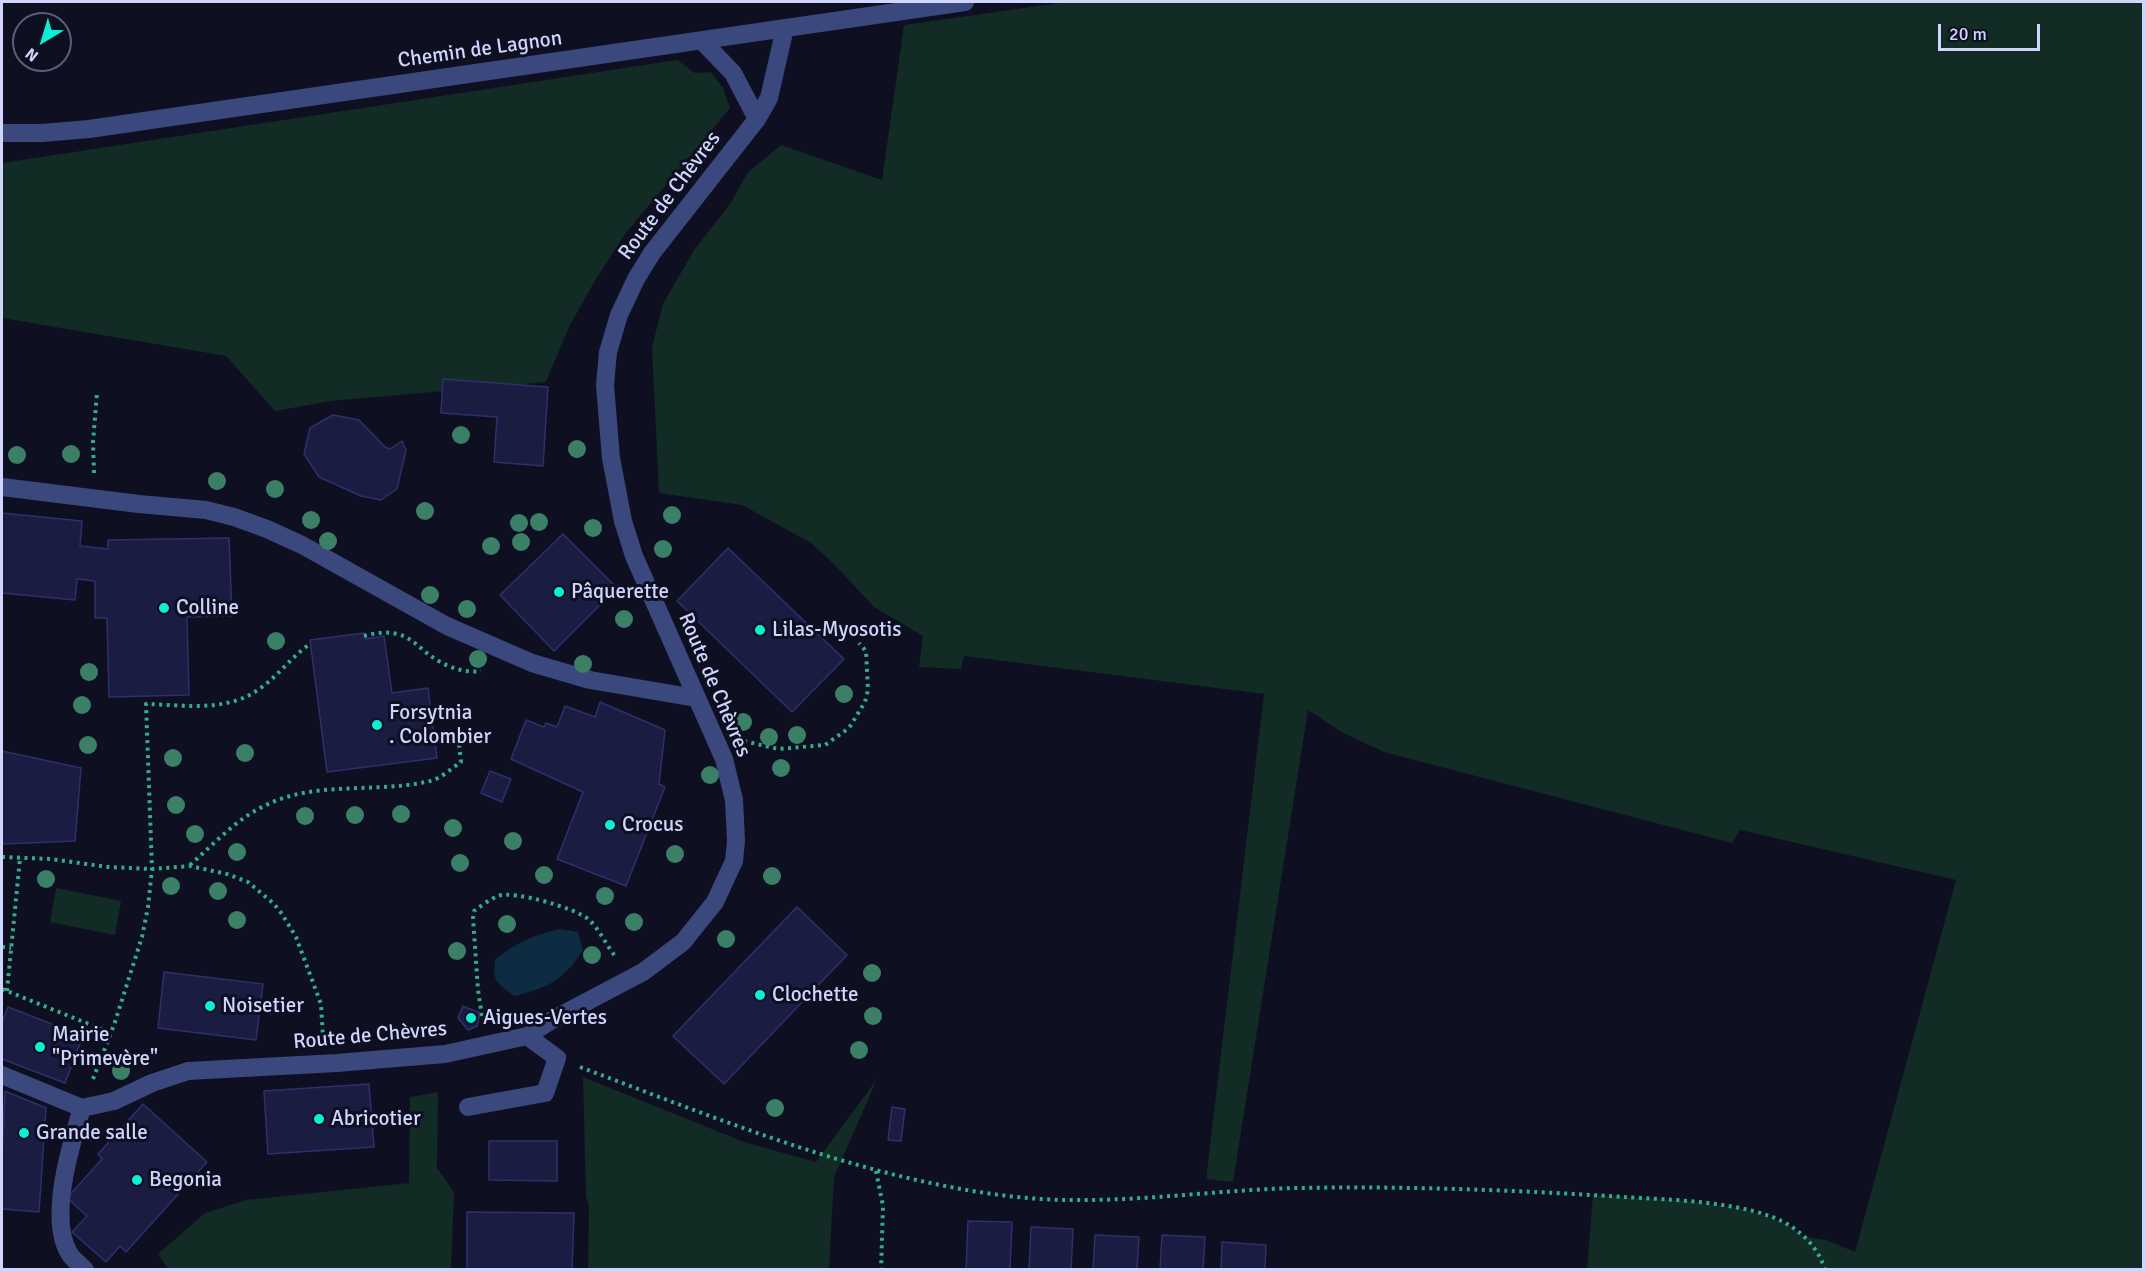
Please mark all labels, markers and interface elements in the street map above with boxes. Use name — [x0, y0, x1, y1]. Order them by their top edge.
north arrow — [12, 12, 72, 72]
scale bar — [1941, 12, 2043, 50]
text: 20 m — [1949, 23, 1987, 45]
street label: Chemin de Lagnon — [396, 26, 564, 74]
text: N — [22, 43, 43, 66]
street label: Route de Chèvres — [614, 127, 726, 265]
place label: Pâquerette — [571, 579, 669, 605]
marker: Pâquerette — [552, 585, 566, 599]
place label: Colline — [176, 595, 239, 621]
marker: Colline — [157, 601, 171, 615]
street label: Route de Chèvres — [672, 609, 756, 761]
place label: Lilas-Myosotis — [772, 617, 901, 643]
marker: Lilas-Myosotis — [753, 623, 767, 637]
place label: Forsytnia . Colombier — [389, 700, 491, 750]
marker: Forsytnia . Colombier — [370, 718, 384, 732]
place label: Crocus — [622, 812, 684, 838]
marker: Crocus — [603, 818, 617, 832]
place label: Clochette — [772, 982, 858, 1008]
marker: Clochette — [753, 988, 767, 1002]
place label: Noisetier — [222, 993, 304, 1019]
marker: Noisetier — [203, 999, 217, 1013]
place label: Aigues-Vertes — [483, 1005, 607, 1031]
marker: Aigues-Vertes — [464, 1011, 478, 1025]
street label: Route de Chèvres — [292, 1017, 448, 1055]
place label: Mairie "Primevère" — [52, 1022, 158, 1072]
marker: Mairie "Primevère" — [33, 1040, 47, 1054]
place label: Abricotier — [331, 1106, 421, 1132]
marker: Abricotier — [312, 1112, 326, 1126]
place label: Grande salle — [36, 1120, 148, 1146]
marker: Grande salle — [17, 1126, 31, 1140]
place label: Begonia — [149, 1167, 222, 1193]
marker: Begonia — [130, 1173, 144, 1187]

